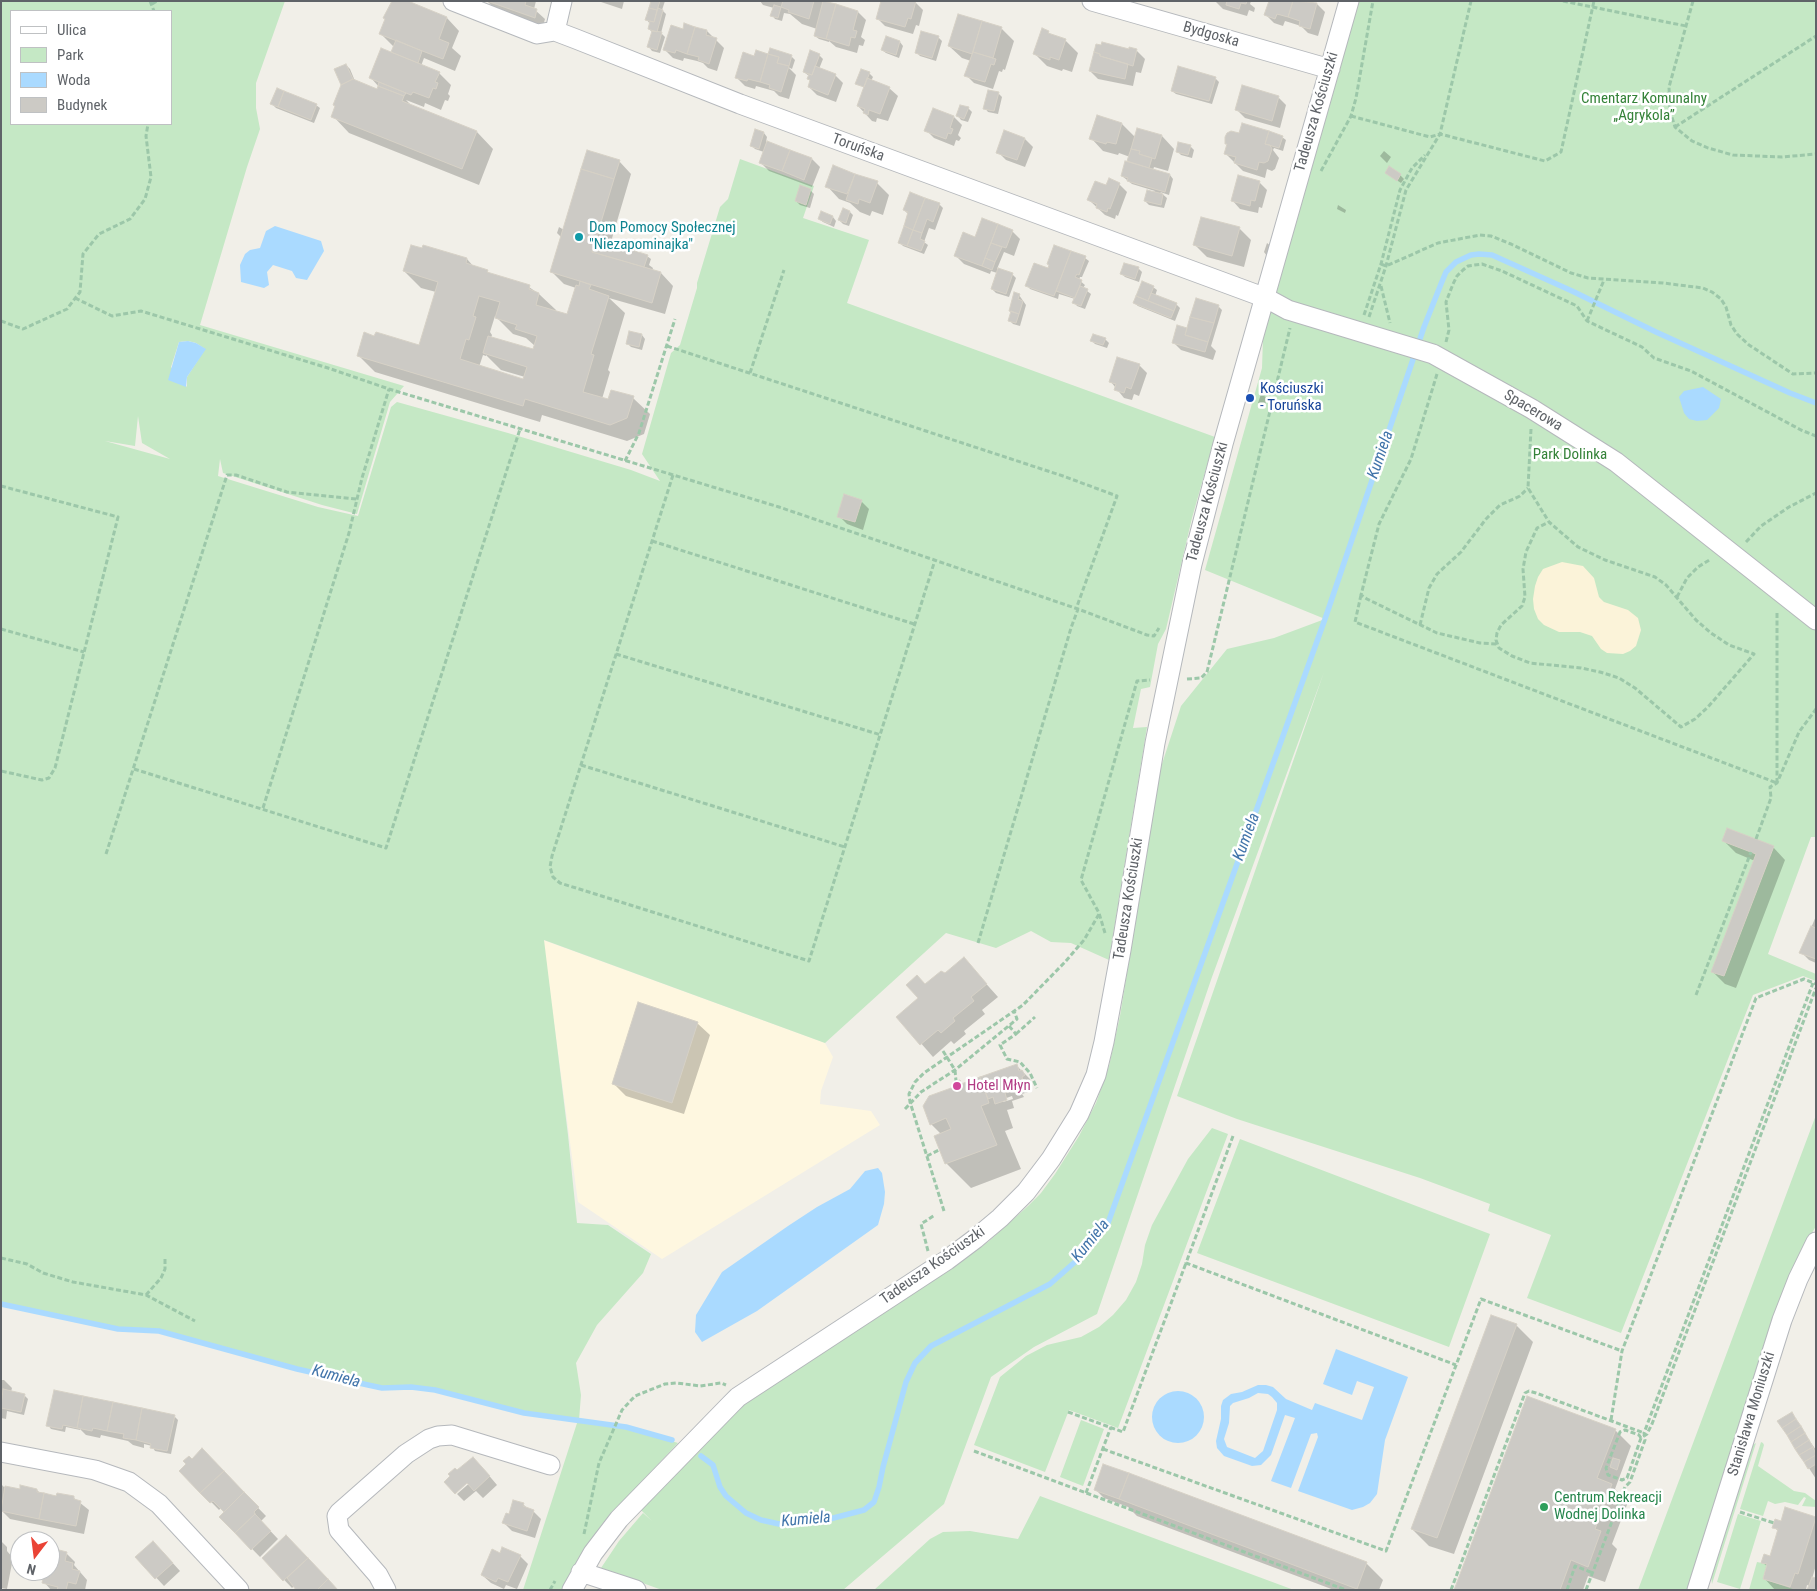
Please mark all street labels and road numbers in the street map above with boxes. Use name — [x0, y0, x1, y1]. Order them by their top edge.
street label: Bydgoska — [1181, 18, 1241, 52]
street label: Tadeusza Kościuszki — [1291, 50, 1343, 174]
street label: Toruńska — [829, 130, 887, 166]
street label: Spacerowa — [1500, 386, 1566, 436]
street label: Tadeusza Kościuszki — [1183, 440, 1233, 564]
street label: Tadeusza Kościuszki — [1110, 837, 1148, 961]
street label: Tadeusza Kościuszki — [877, 1223, 989, 1309]
street label: Stanisława Moniuszki — [1725, 1350, 1779, 1478]

